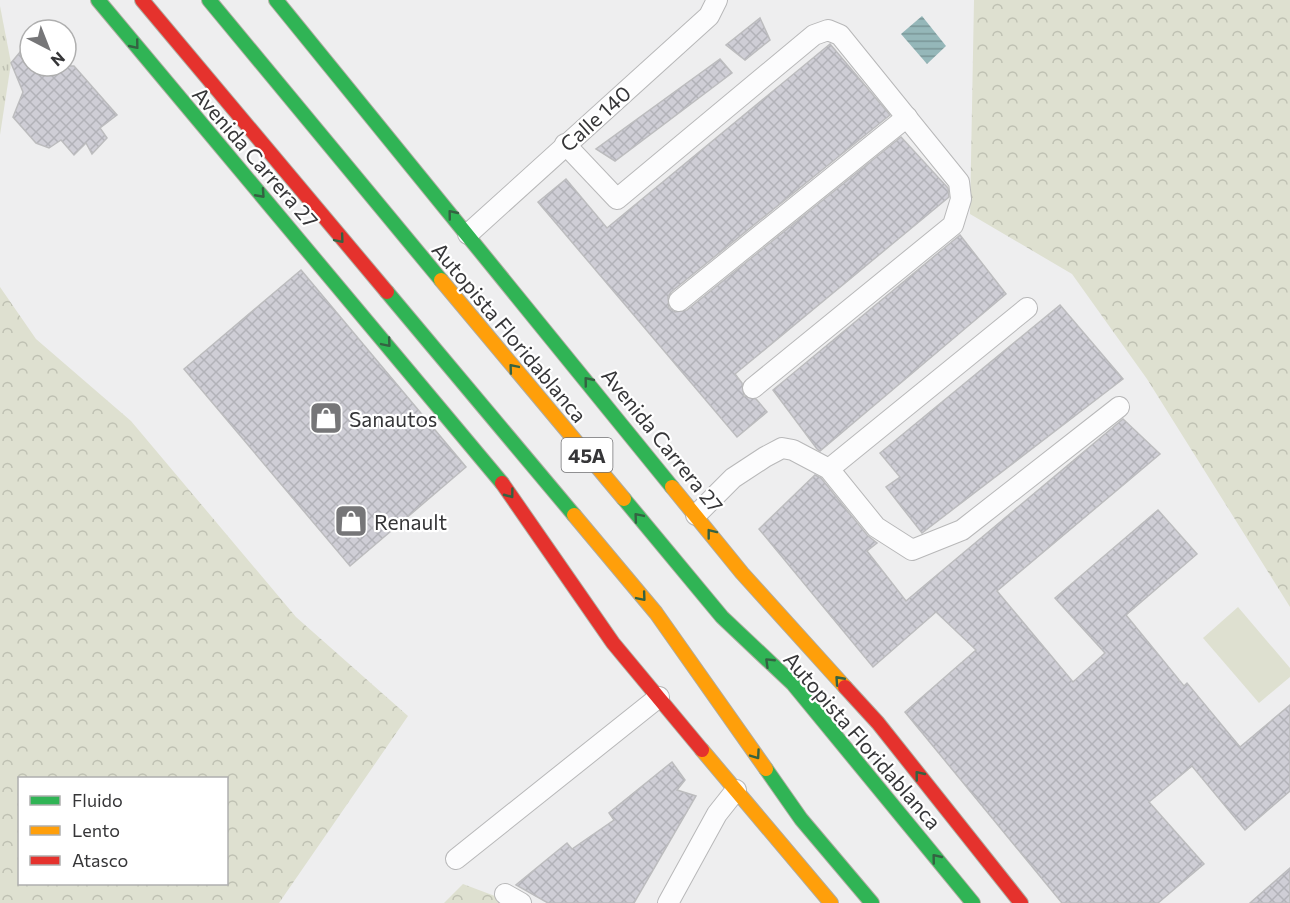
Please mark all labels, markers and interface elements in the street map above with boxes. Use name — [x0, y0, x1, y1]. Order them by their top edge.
north arrow — [18, 18, 78, 78]
one-way arrow — [127, 38, 138, 49]
text: N — [48, 48, 69, 71]
street label: Calle 140 — [555, 80, 635, 156]
street label: Avenida Carrera 27 — [188, 81, 324, 233]
one-way arrow — [254, 187, 265, 198]
one-way arrow — [448, 210, 459, 221]
one-way arrow — [333, 232, 344, 243]
street label: Autopista Floridablanca — [427, 237, 593, 427]
one-way arrow — [379, 336, 390, 347]
street label: Avenida Carrera 27 — [597, 363, 729, 517]
one-way arrow — [509, 364, 520, 375]
one-way arrow — [585, 377, 596, 388]
shop icon: Sanautos — [308, 400, 344, 436]
place label: Sanautos — [349, 406, 437, 431]
road number: 45A — [562, 438, 612, 472]
one-way arrow — [503, 487, 514, 498]
shop icon: Renault — [333, 503, 369, 539]
place label: Renault — [374, 509, 447, 534]
one-way arrow — [635, 513, 646, 524]
one-way arrow — [707, 529, 718, 540]
one-way arrow — [635, 590, 646, 601]
street label: Autopista Floridablanca — [779, 646, 947, 834]
one-way arrow — [765, 658, 776, 669]
one-way arrow — [835, 676, 846, 687]
one-way arrow — [749, 749, 760, 760]
one-way arrow — [916, 771, 927, 782]
legend — [18, 777, 228, 885]
text: Fluido — [72, 789, 123, 811]
text: Lento — [72, 819, 120, 841]
text: Atasco — [72, 849, 128, 871]
one-way arrow — [932, 854, 943, 865]

